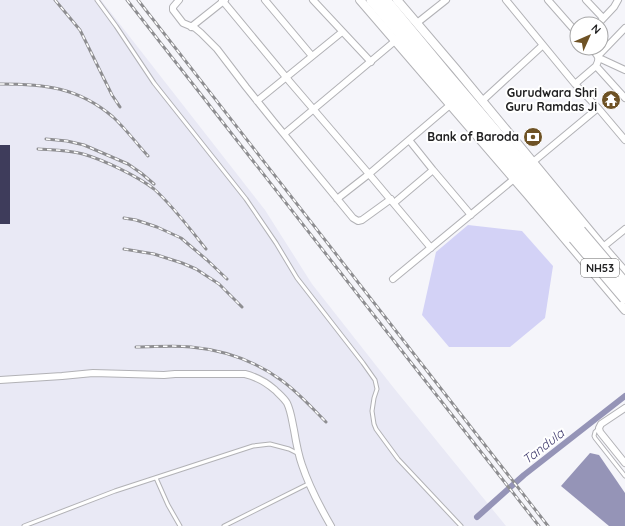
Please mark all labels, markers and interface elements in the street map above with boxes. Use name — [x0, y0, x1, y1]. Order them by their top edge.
north arrow — [569, 16, 609, 56]
text: N — [588, 21, 604, 37]
place label: Gurudwara Shri Guru Ramdas Ji — [505, 85, 597, 114]
temple icon: Gurudwara Shri Guru Ramdas Ji — [600, 89, 622, 111]
bank icon: Bank of Baroda — [522, 126, 544, 148]
place label: Bank of Baroda — [427, 129, 519, 144]
road number: NH53 — [581, 259, 619, 277]
water label: Tandula — [519, 424, 568, 467]

